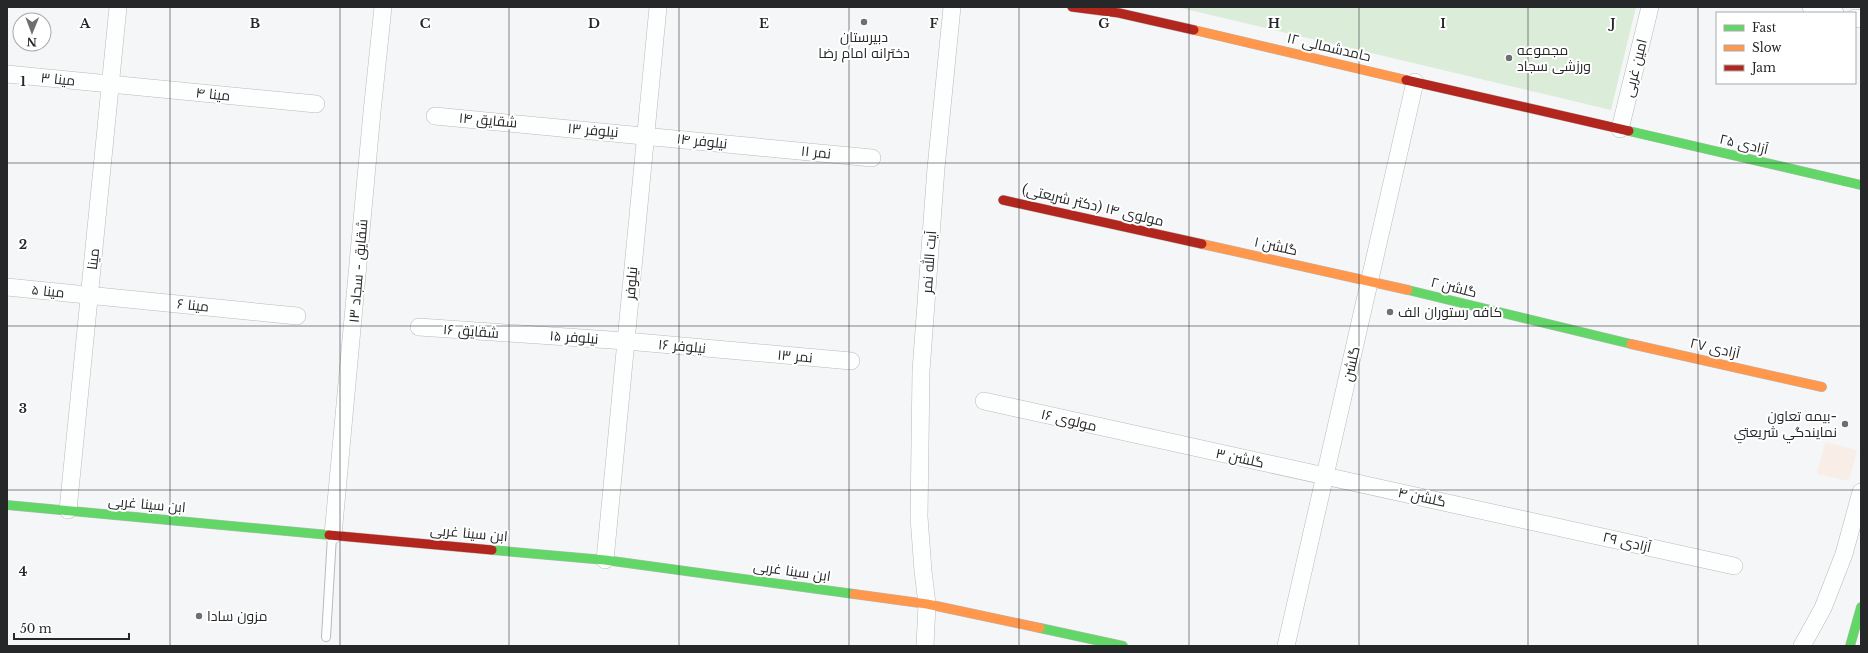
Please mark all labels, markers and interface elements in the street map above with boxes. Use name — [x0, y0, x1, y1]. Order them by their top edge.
north arrow — [12, 12, 52, 52]
legend — [1716, 12, 1856, 84]
text: A — [79, 15, 91, 32]
text: B — [250, 15, 260, 32]
text: C — [420, 15, 431, 32]
text: D — [588, 15, 600, 32]
text: E — [759, 15, 769, 32]
text: F — [930, 15, 939, 32]
text: G — [1098, 15, 1110, 32]
text: H — [1268, 15, 1280, 32]
text: I — [1440, 15, 1446, 32]
text: J — [1607, 15, 1616, 32]
marker: دبیرستان دخترانه امام رضا — [859, 17, 869, 27]
text: Fast — [1752, 20, 1777, 35]
place label: دبیرستان دخترانه امام رضا — [818, 28, 910, 63]
street label: حامدشمالی ۱۲ — [1285, 29, 1373, 65]
text: N — [26, 35, 37, 49]
street label: امین غربی — [1619, 37, 1651, 99]
text: Slow — [1752, 40, 1782, 55]
place label: مجموعه ورزشی سجاد — [1517, 41, 1591, 75]
marker: مجموعه ورزشی سجاد — [1504, 53, 1514, 63]
text: Jam — [1750, 60, 1776, 75]
street label: مینا ۳ — [40, 68, 76, 90]
text: 1 — [20, 73, 26, 90]
street label: مینا ۴ — [195, 83, 231, 105]
street label: شقایق ۱۴ — [458, 108, 518, 132]
street label: نیلوفر ۱۳ — [567, 119, 619, 141]
street label: نیلوفر ۱۴ — [676, 129, 728, 153]
street label: آزادی ۲۵ — [1718, 130, 1770, 158]
street label: نمر ۱۱ — [800, 141, 832, 163]
street label: مولوی ۱۴ (دکتر شریعتی) — [1020, 180, 1166, 230]
street label: شقایق - سجاد ۱۳ — [344, 218, 372, 324]
street label: آیت الله نمر — [918, 230, 940, 295]
street label: گلشن ۱ — [1253, 233, 1299, 259]
text: 2 — [19, 236, 27, 253]
street label: مینا — [83, 247, 103, 271]
street label: نیلوفر — [621, 266, 641, 301]
street label: گلشن ۲ — [1429, 273, 1479, 301]
street label: مینا ۵ — [31, 280, 65, 302]
street label: مینا ۶ — [176, 294, 210, 316]
place label: کافه رستوران الف — [1398, 303, 1502, 321]
marker: کافه رستوران الف — [1385, 307, 1395, 317]
street label: شقایق ۱۶ — [442, 320, 500, 342]
street label: نیلوفر ۱۵ — [549, 326, 599, 348]
street label: ۲۷ آزادی — [1688, 334, 1742, 363]
street label: نیلوفر ۱۶ — [657, 335, 707, 357]
street label: گلشن — [1338, 345, 1364, 383]
street label: نمر ۱۳ — [777, 346, 813, 366]
text: 3 — [19, 400, 27, 417]
street label: مولوی ۱۶ — [1039, 405, 1099, 435]
place label: بيمه تعاون- نمايندگي شريعتي — [1734, 407, 1837, 444]
marker: بيمه تعاون- نمايندگي شريعتي — [1840, 419, 1850, 429]
street label: گلشن ۳ — [1214, 444, 1266, 472]
street label: گلشن ۴ — [1396, 483, 1448, 511]
street label: ابن سینا غربی — [107, 492, 187, 516]
street label: ابن سینا غربی — [429, 521, 509, 545]
street label: آزادی ۲۹ — [1601, 528, 1653, 556]
street label: ابن سینا غربی — [752, 557, 832, 585]
text: 4 — [19, 563, 28, 580]
place label: مزون سادا — [207, 607, 267, 625]
marker: مزون سادا — [194, 611, 204, 621]
scale bar — [14, 615, 129, 641]
text: 50 m — [20, 621, 52, 636]

